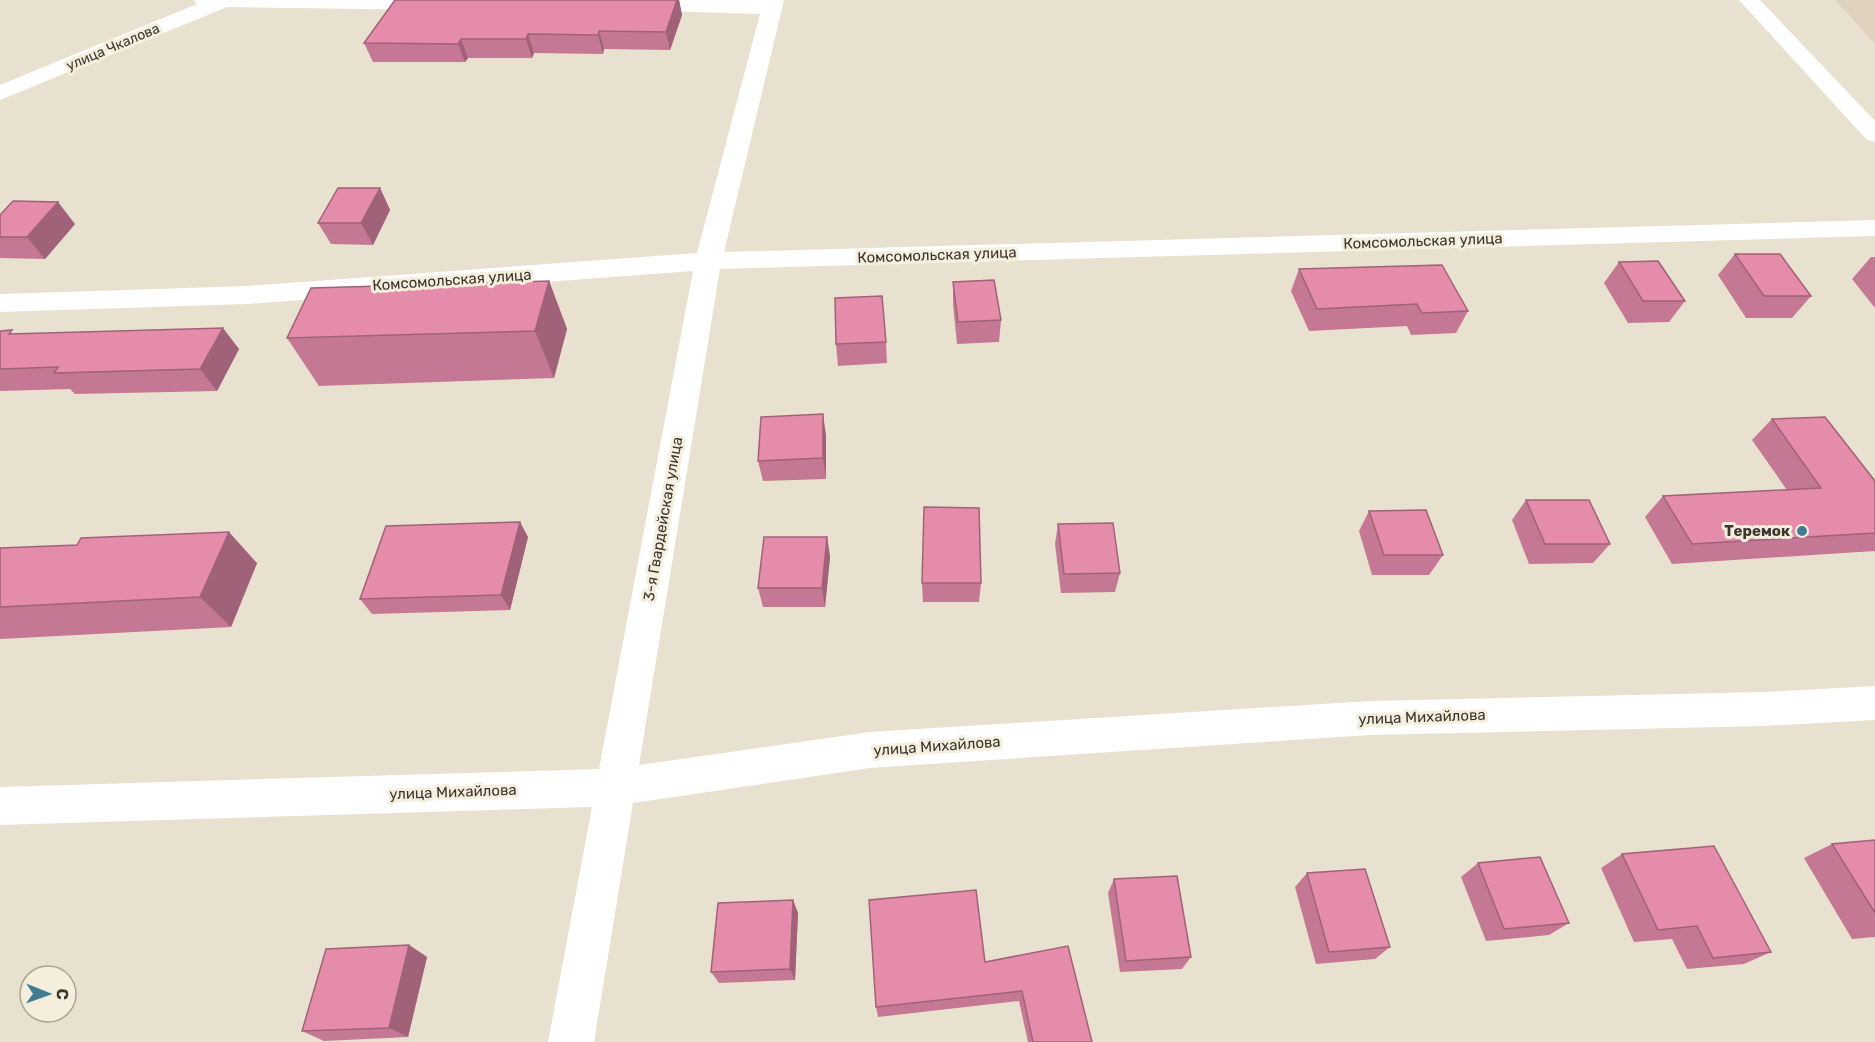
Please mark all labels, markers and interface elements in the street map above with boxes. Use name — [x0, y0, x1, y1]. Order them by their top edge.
street label: улица Чкалова — [64, 20, 162, 74]
street label: Комсомольская улица — [1343, 229, 1503, 253]
street label: Комсомольская улица — [857, 243, 1017, 267]
street label: Комсомольская улица — [372, 265, 532, 295]
street label: 3-я Гвардейская улица — [640, 435, 686, 603]
place label: Теремок — [1724, 522, 1790, 540]
marker: Теремок — [1795, 524, 1809, 538]
street label: улица Михайлова — [1358, 706, 1486, 728]
street label: улица Михайлова — [873, 733, 1001, 759]
street label: улица Михайлова — [389, 781, 517, 803]
north arrow — [18, 964, 78, 1024]
text: С — [53, 988, 72, 1000]

